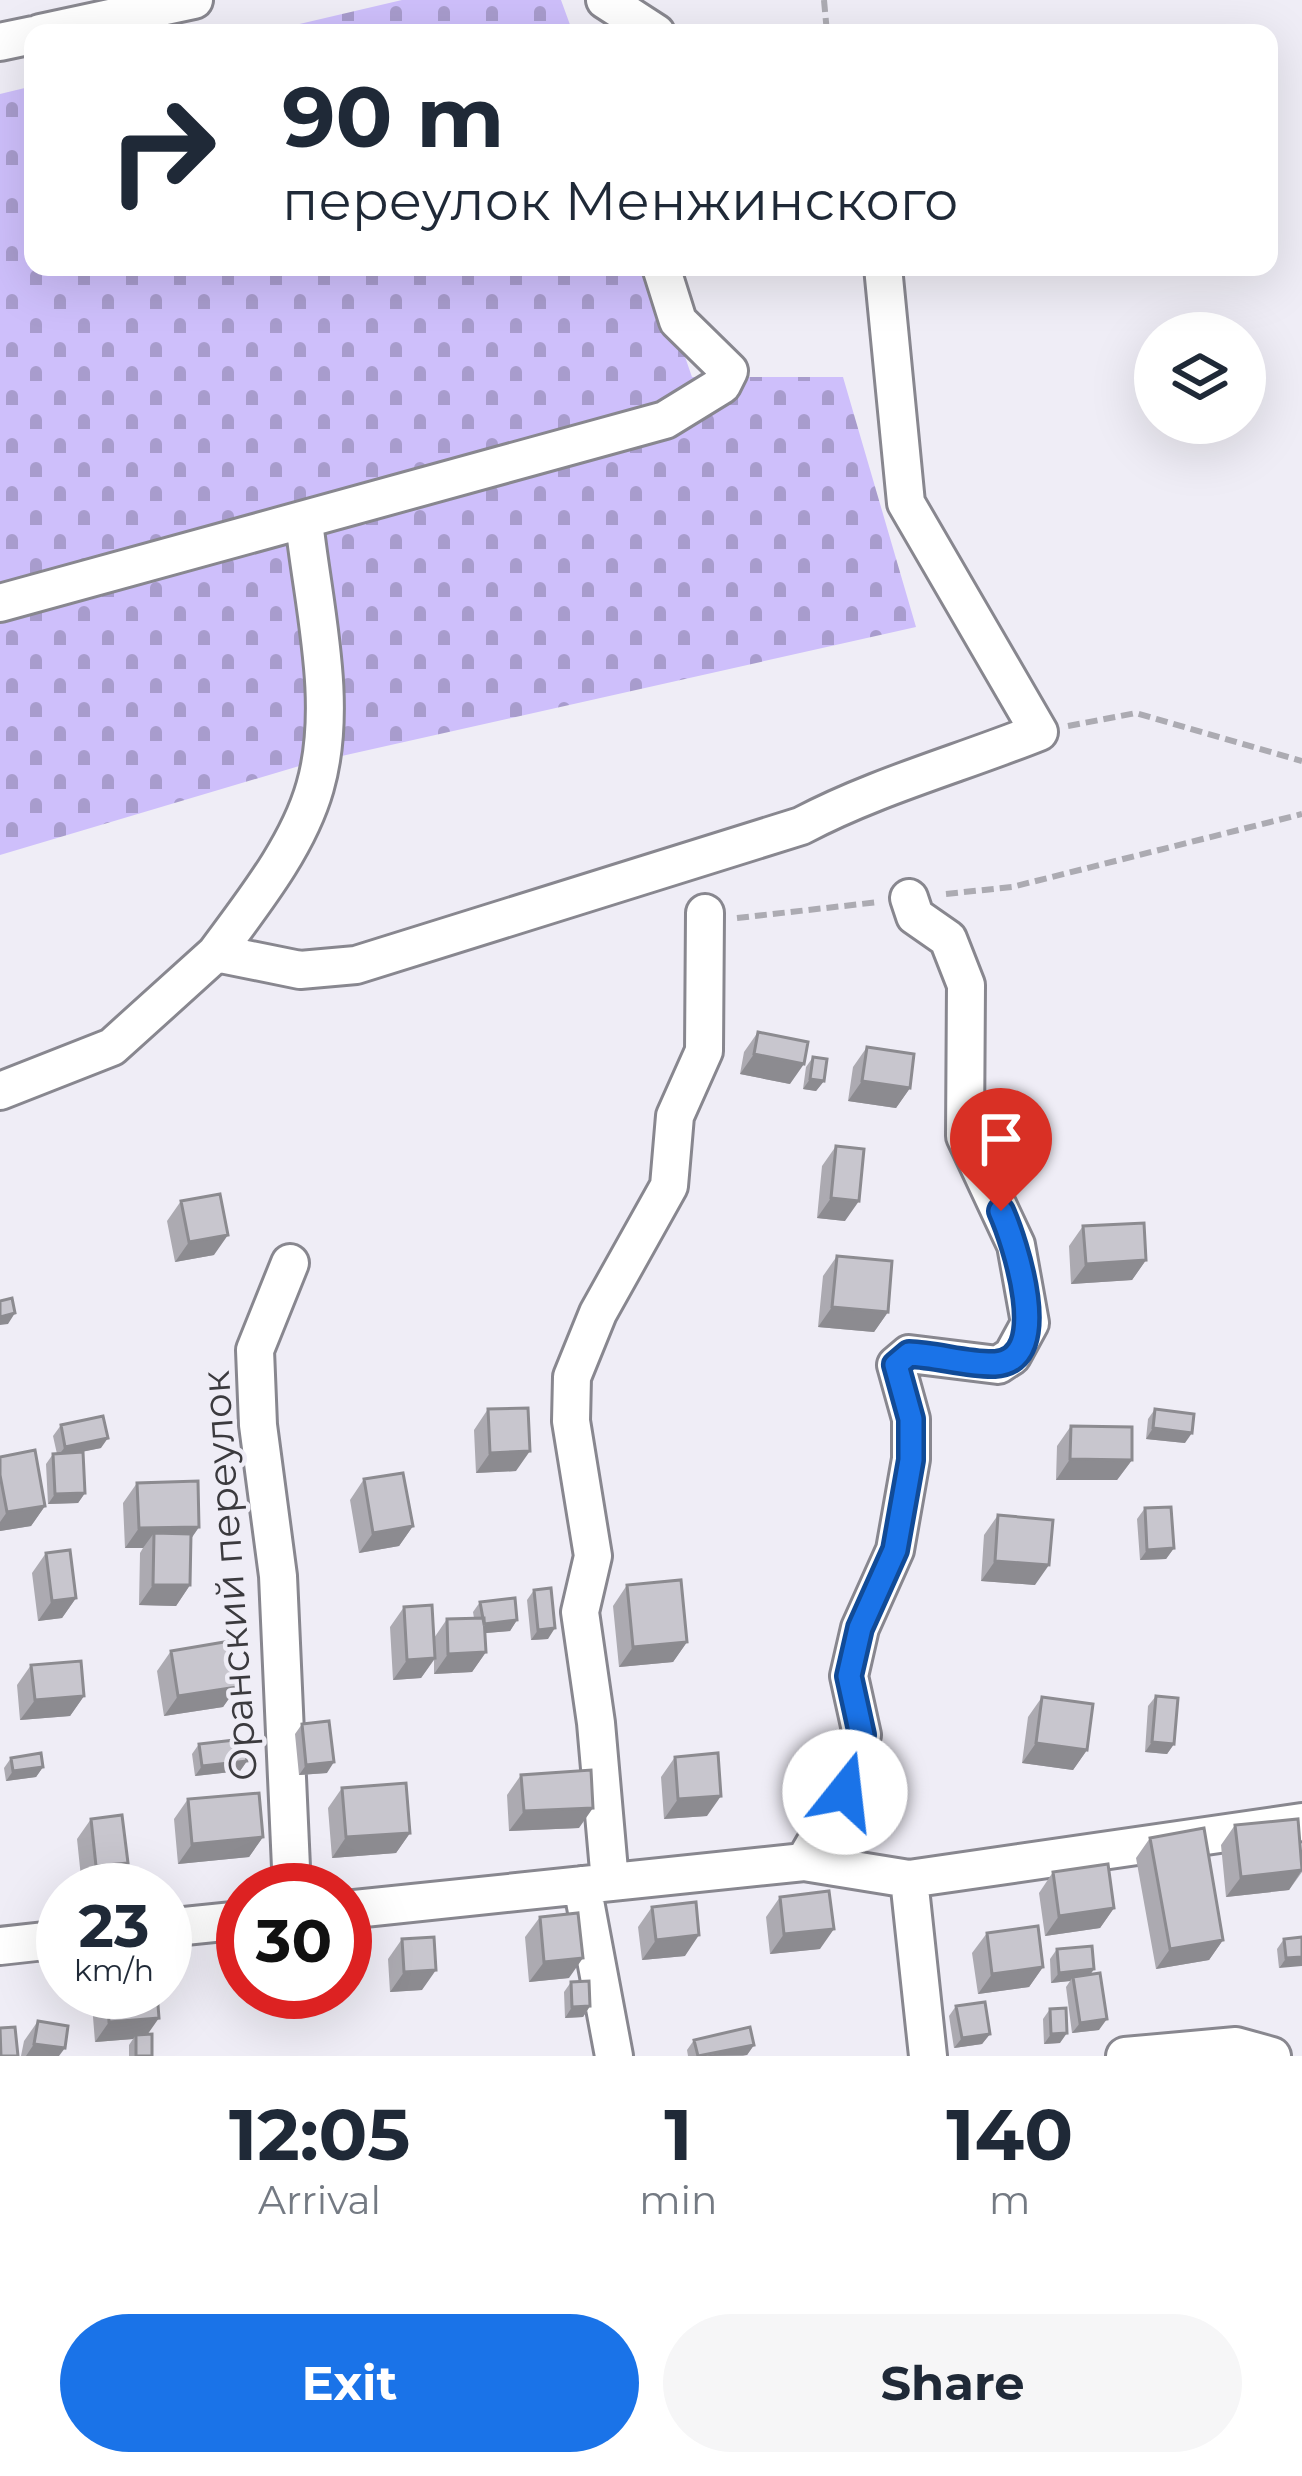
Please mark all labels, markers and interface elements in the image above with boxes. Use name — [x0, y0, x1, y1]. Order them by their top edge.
text: 90 m — [282, 66, 504, 168]
icon: right — [84, 72, 240, 228]
text: переулок Менжинского — [282, 168, 958, 234]
map controls — [1134, 312, 1266, 444]
button: layers — [1134, 312, 1266, 444]
pin — [950, 1088, 1052, 1211]
icon: arrive — [968, 1106, 1034, 1172]
street label: Оранский переулок — [191, 1369, 267, 1783]
position arrow — [782, 1729, 908, 1855]
speed limit sign: 30 — [216, 1863, 372, 2019]
text: 23 — [79, 1889, 149, 1962]
text: km/h — [74, 1952, 154, 1989]
text: 12:05 — [229, 2090, 410, 2178]
text: 1 — [664, 2090, 692, 2178]
text: 140 — [946, 2090, 1073, 2178]
text: Arrival — [258, 2176, 381, 2224]
text: min — [639, 2176, 717, 2224]
text: m — [989, 2176, 1030, 2224]
button: Exit — [60, 2314, 639, 2452]
button: Share — [663, 2314, 1242, 2452]

